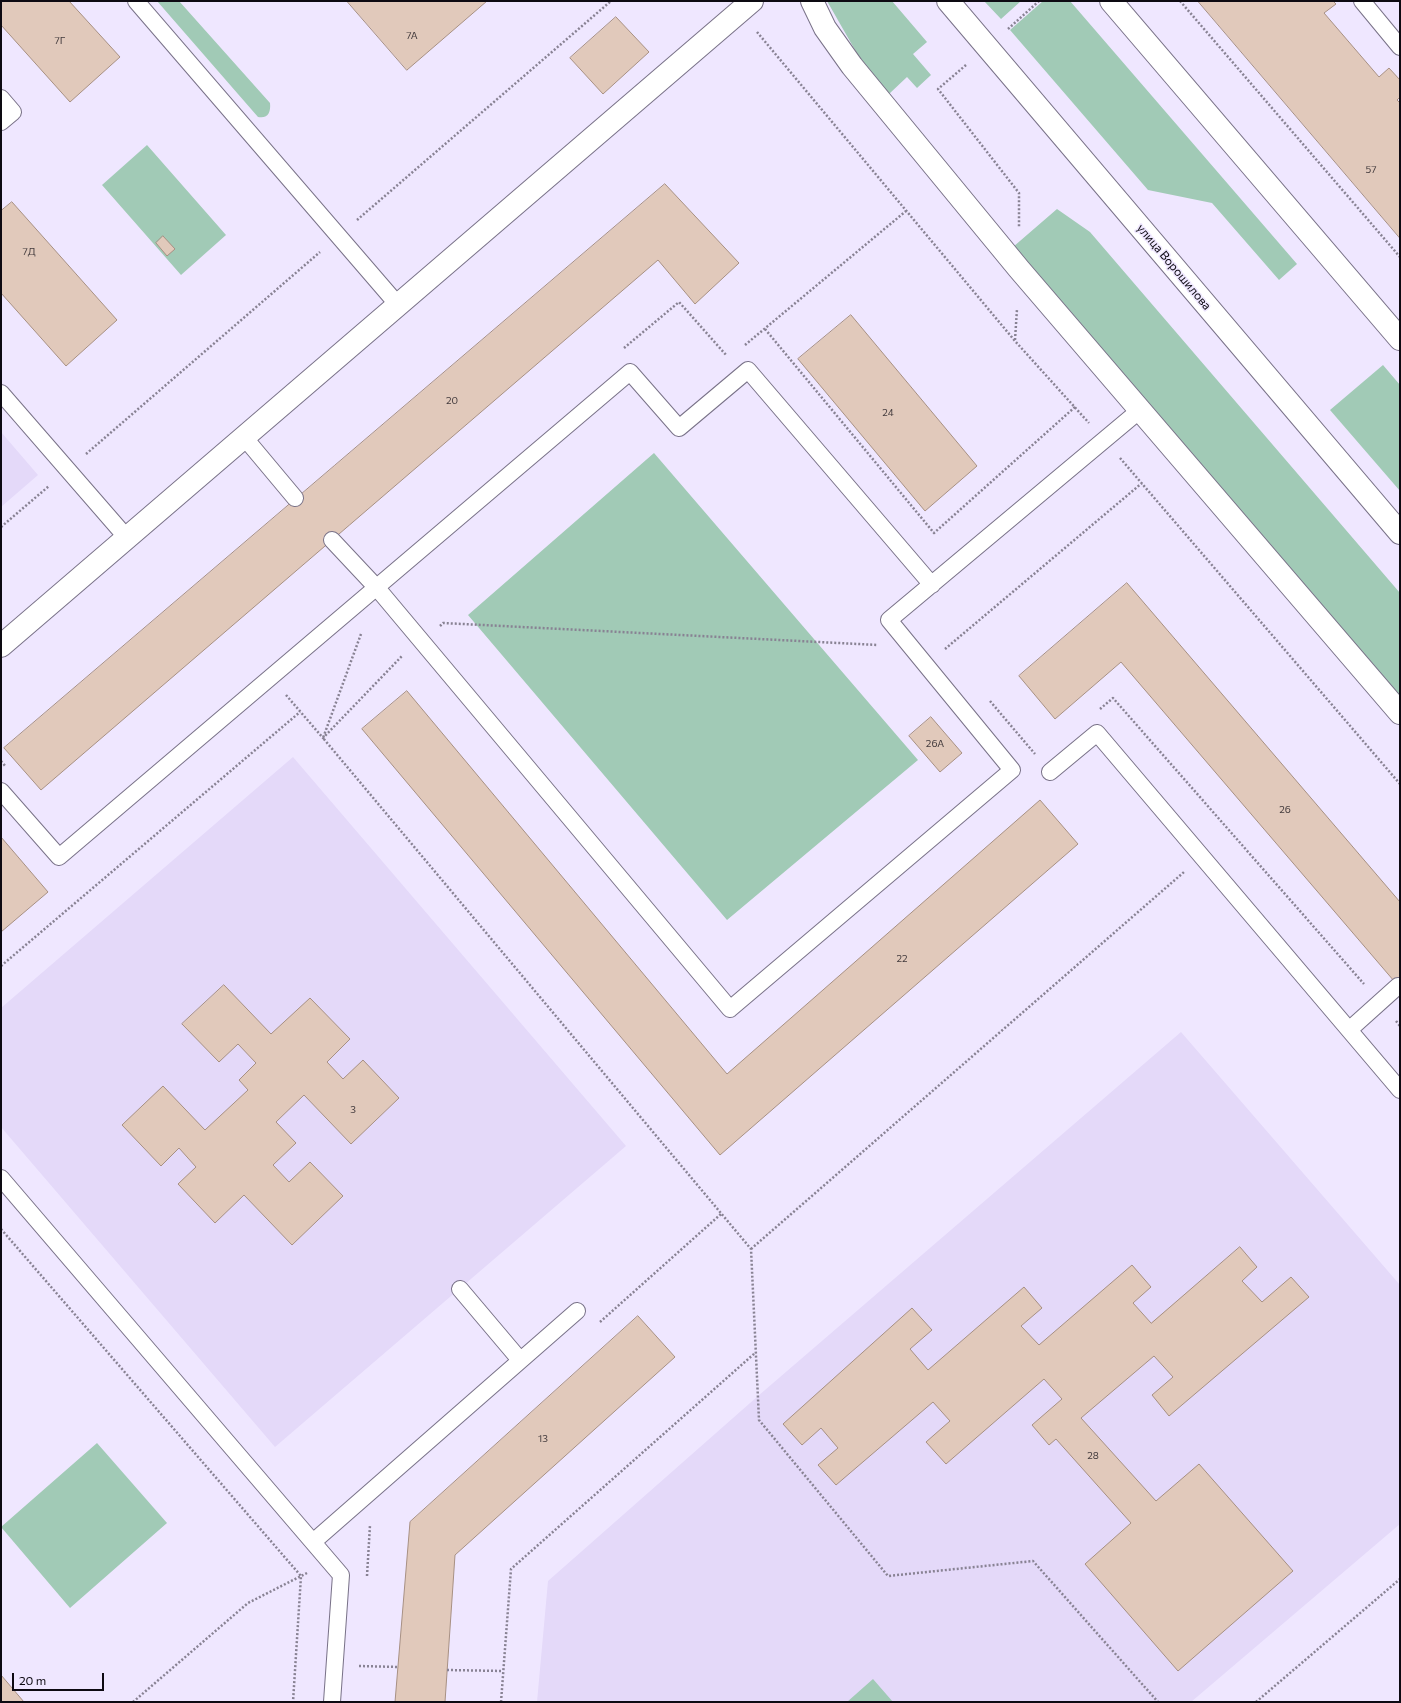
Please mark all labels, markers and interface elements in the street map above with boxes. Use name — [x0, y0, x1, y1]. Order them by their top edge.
house number: 7А — [406, 30, 418, 42]
house number: 7Г — [55, 35, 65, 47]
house number: 57 — [1365, 164, 1377, 176]
street label: улица Ворошилова — [1134, 221, 1214, 313]
house number: 7Д — [22, 246, 36, 258]
house number: 20 — [446, 395, 458, 407]
house number: 24 — [882, 407, 894, 419]
house number: 26А — [926, 738, 944, 750]
house number: 26 — [1279, 804, 1291, 816]
house number: 22 — [896, 953, 908, 965]
house number: 3 — [350, 1104, 356, 1116]
house number: 13 — [538, 1433, 548, 1445]
house number: 28 — [1087, 1450, 1099, 1462]
scale bar — [14, 1665, 106, 1691]
text: 20 m — [19, 1673, 46, 1687]

